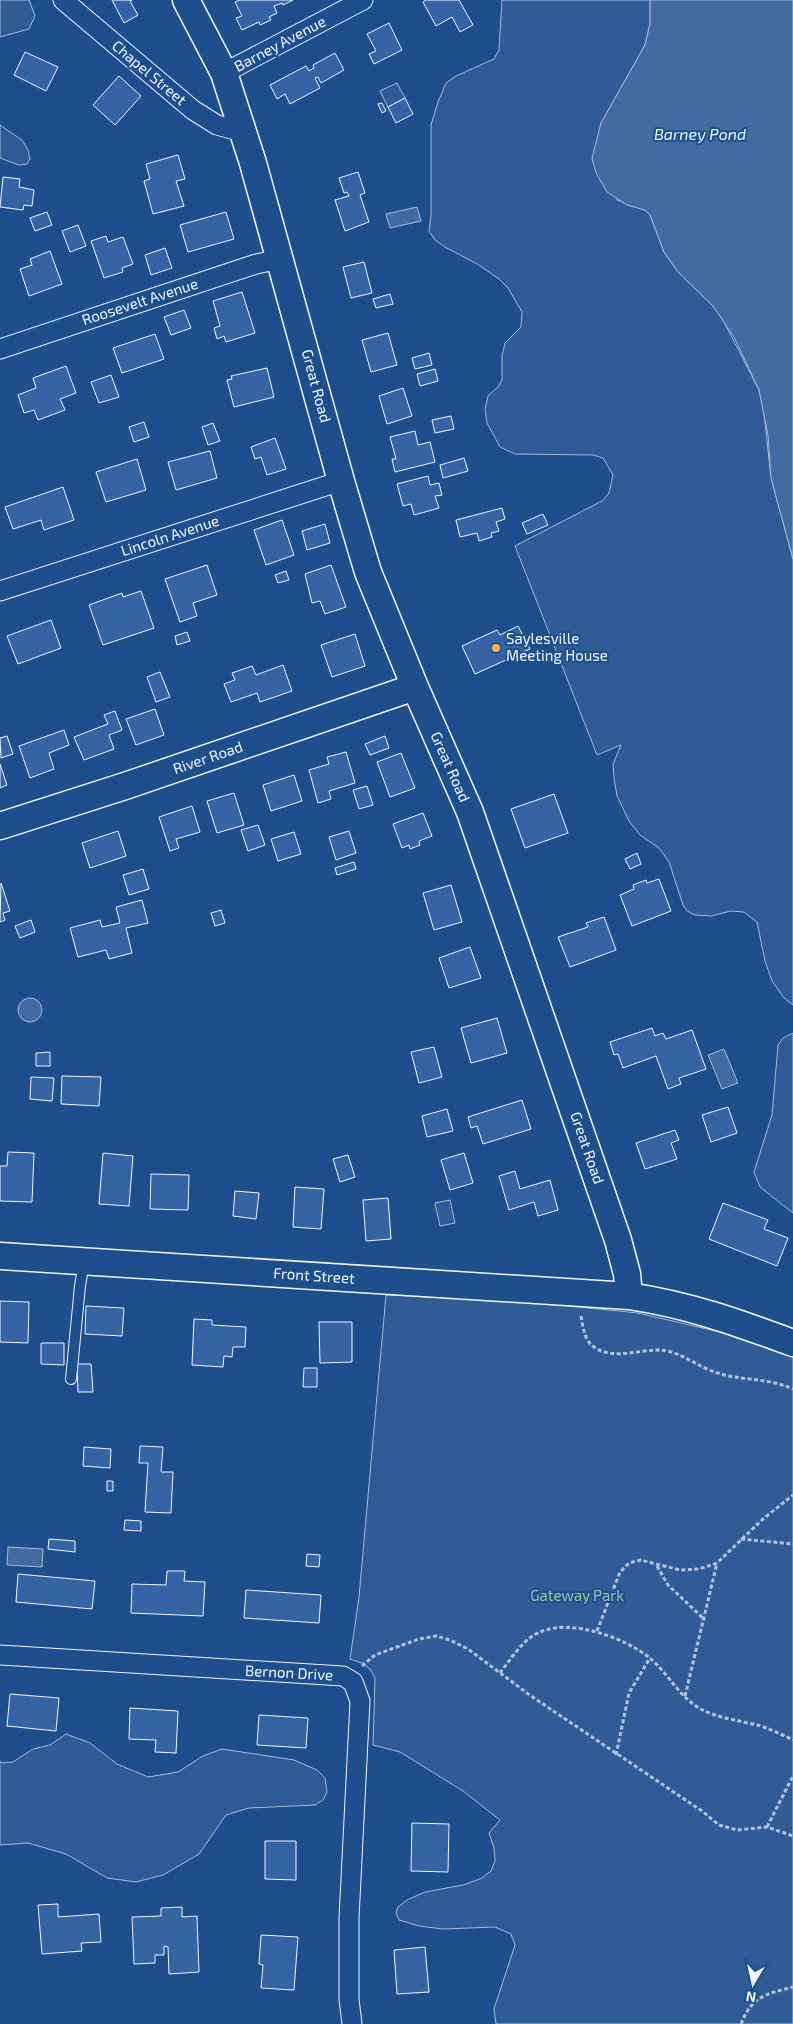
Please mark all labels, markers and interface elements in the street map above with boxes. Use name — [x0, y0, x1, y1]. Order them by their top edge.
street label: Barney Avenue — [231, 11, 328, 75]
street label: Chapel Street — [109, 36, 191, 109]
water label: Barney Pond — [654, 124, 746, 144]
street label: Roosevelt Avenue — [79, 274, 200, 328]
street label: Great Road — [299, 347, 335, 424]
street label: Lincoln Avenue — [118, 511, 221, 559]
place label: Saylesville Meeting House — [506, 629, 608, 664]
marker: Saylesville Meeting House — [490, 642, 502, 654]
street label: Great Road — [427, 729, 474, 805]
street label: River Road — [170, 737, 245, 777]
street label: Great Road — [567, 1109, 609, 1186]
street label: Front Street — [273, 1263, 356, 1287]
park label: Gateway Park — [530, 1586, 624, 1604]
street label: Bernon Drive — [245, 1661, 334, 1683]
north arrow — [728, 1959, 778, 2009]
text: N — [745, 1988, 757, 2007]

